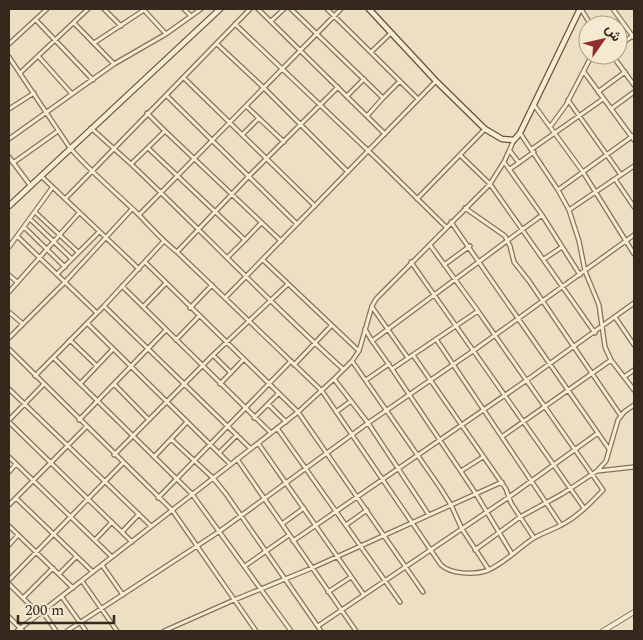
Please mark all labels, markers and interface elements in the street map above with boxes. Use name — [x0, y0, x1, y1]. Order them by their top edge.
north arrow — [578, 15, 628, 65]
text: ش — [600, 20, 627, 46]
scale bar — [18, 592, 114, 624]
text: 200 m — [25, 599, 64, 622]

